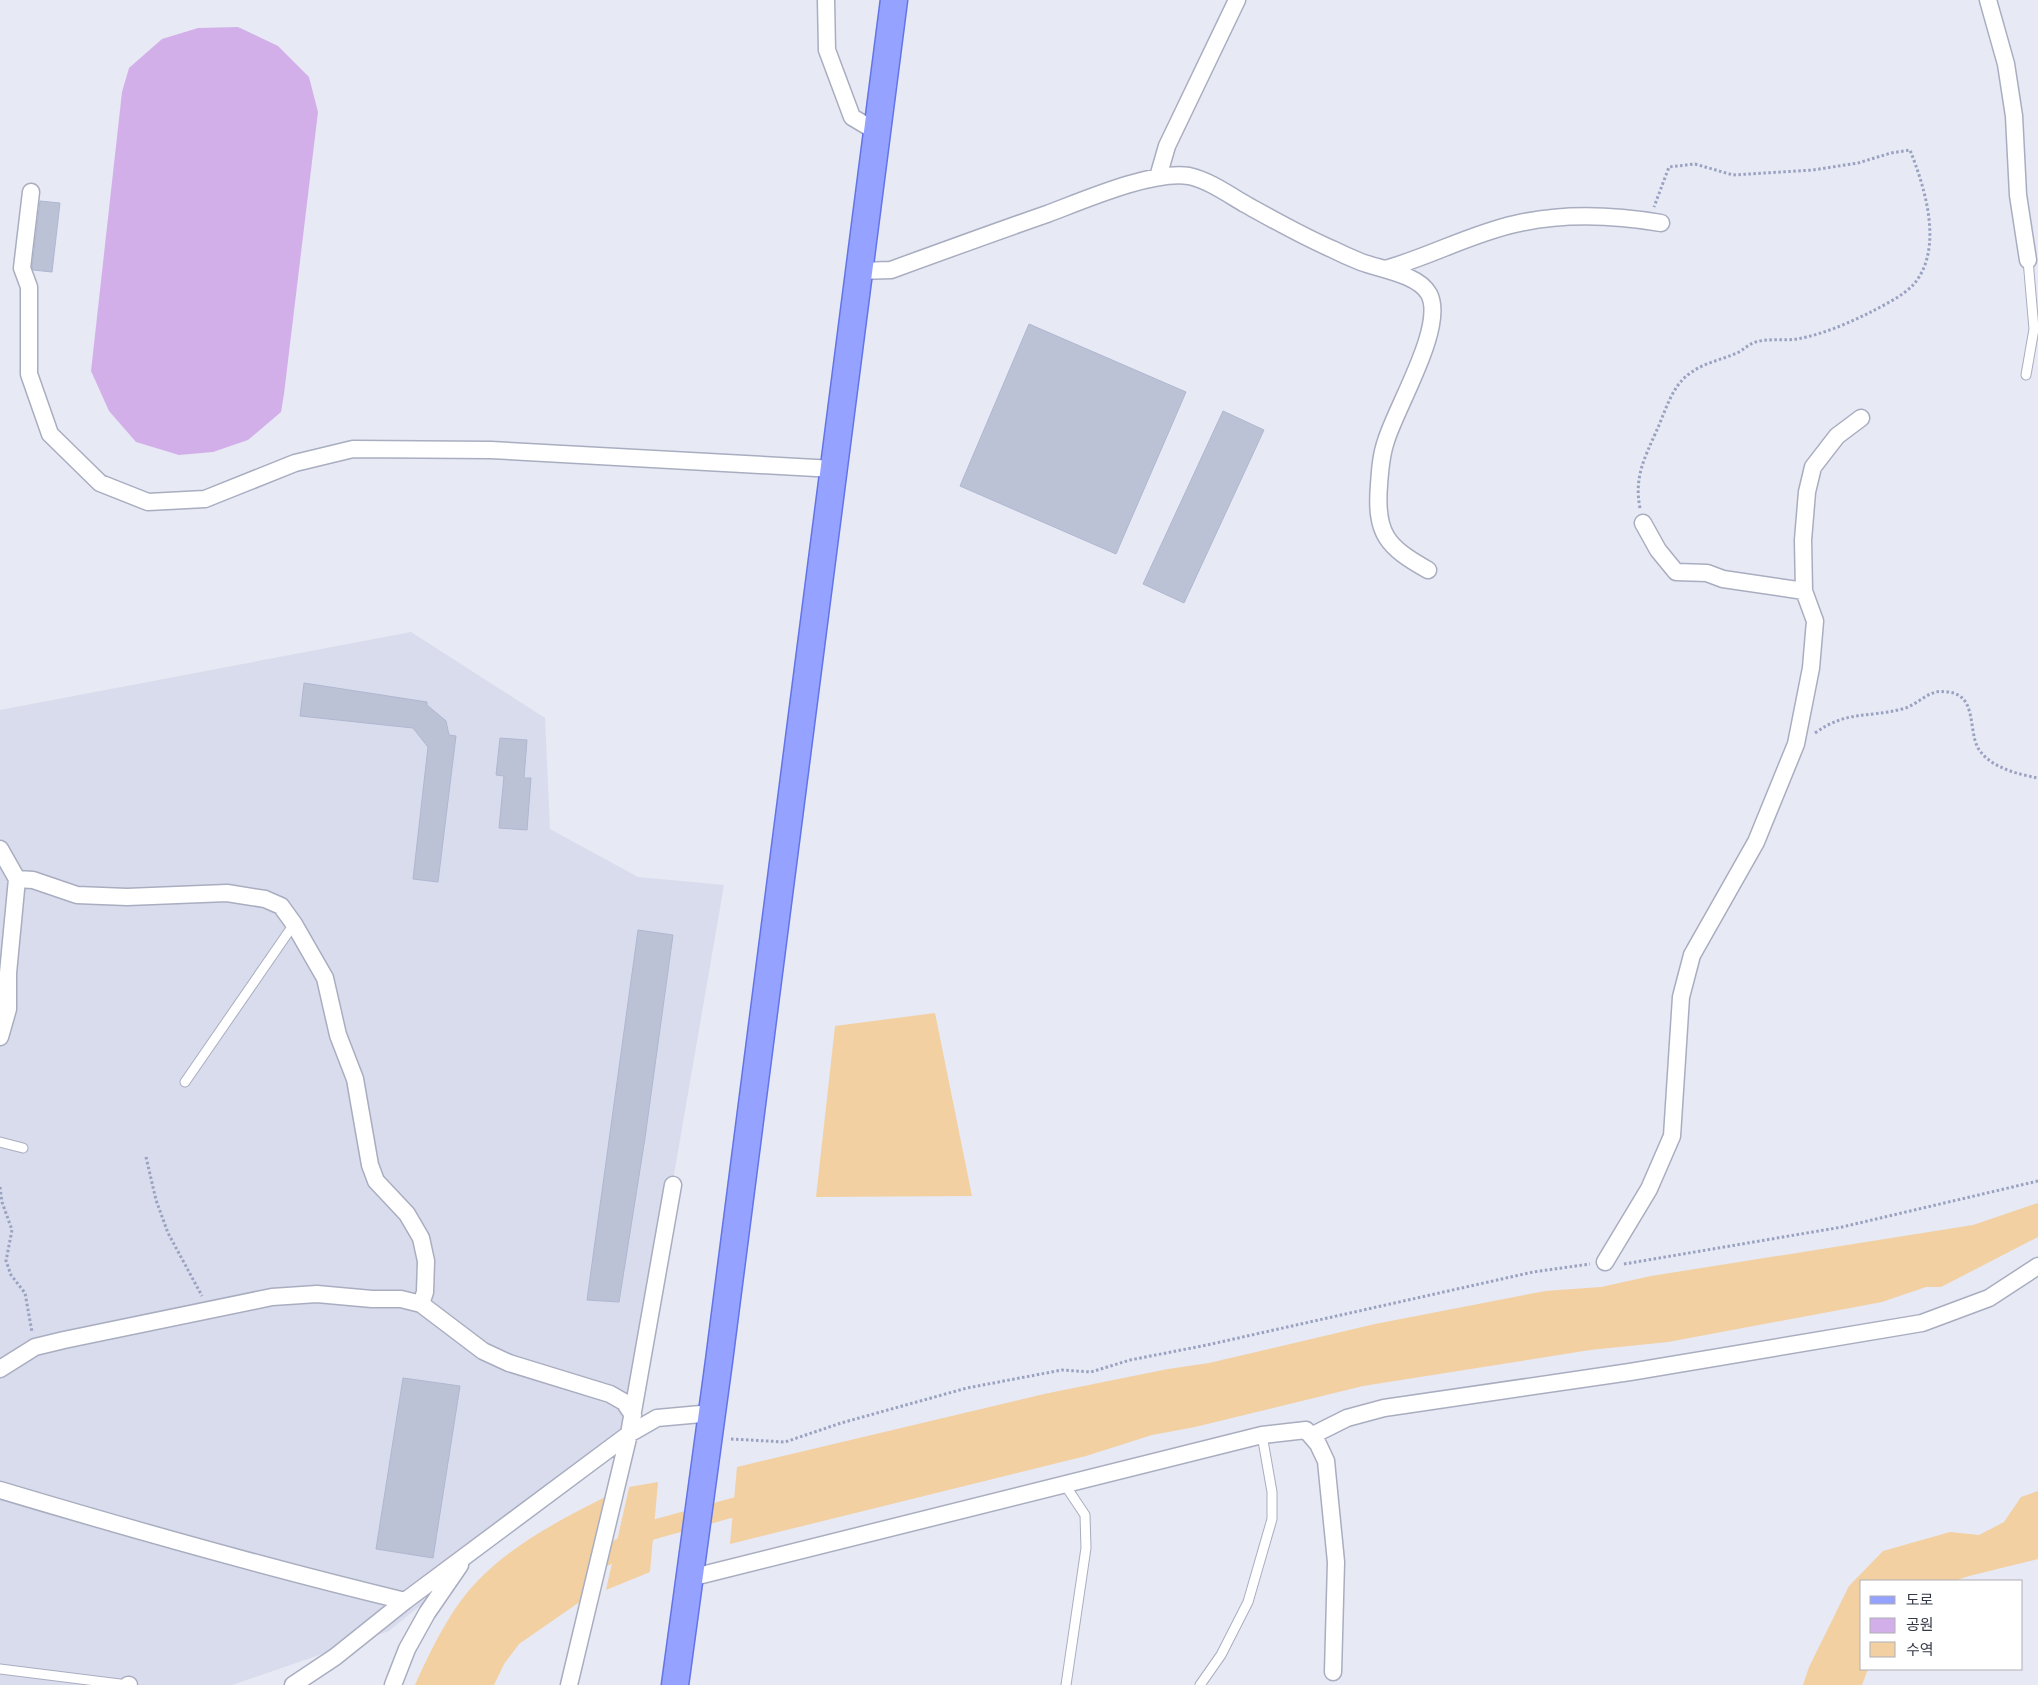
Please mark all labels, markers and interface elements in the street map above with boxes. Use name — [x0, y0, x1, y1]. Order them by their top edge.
legend — [1860, 1580, 2023, 1670]
text: 도로 — [1906, 1591, 1934, 1608]
text: 공원 — [1906, 1616, 1934, 1633]
text: 수역 — [1906, 1641, 1934, 1658]

